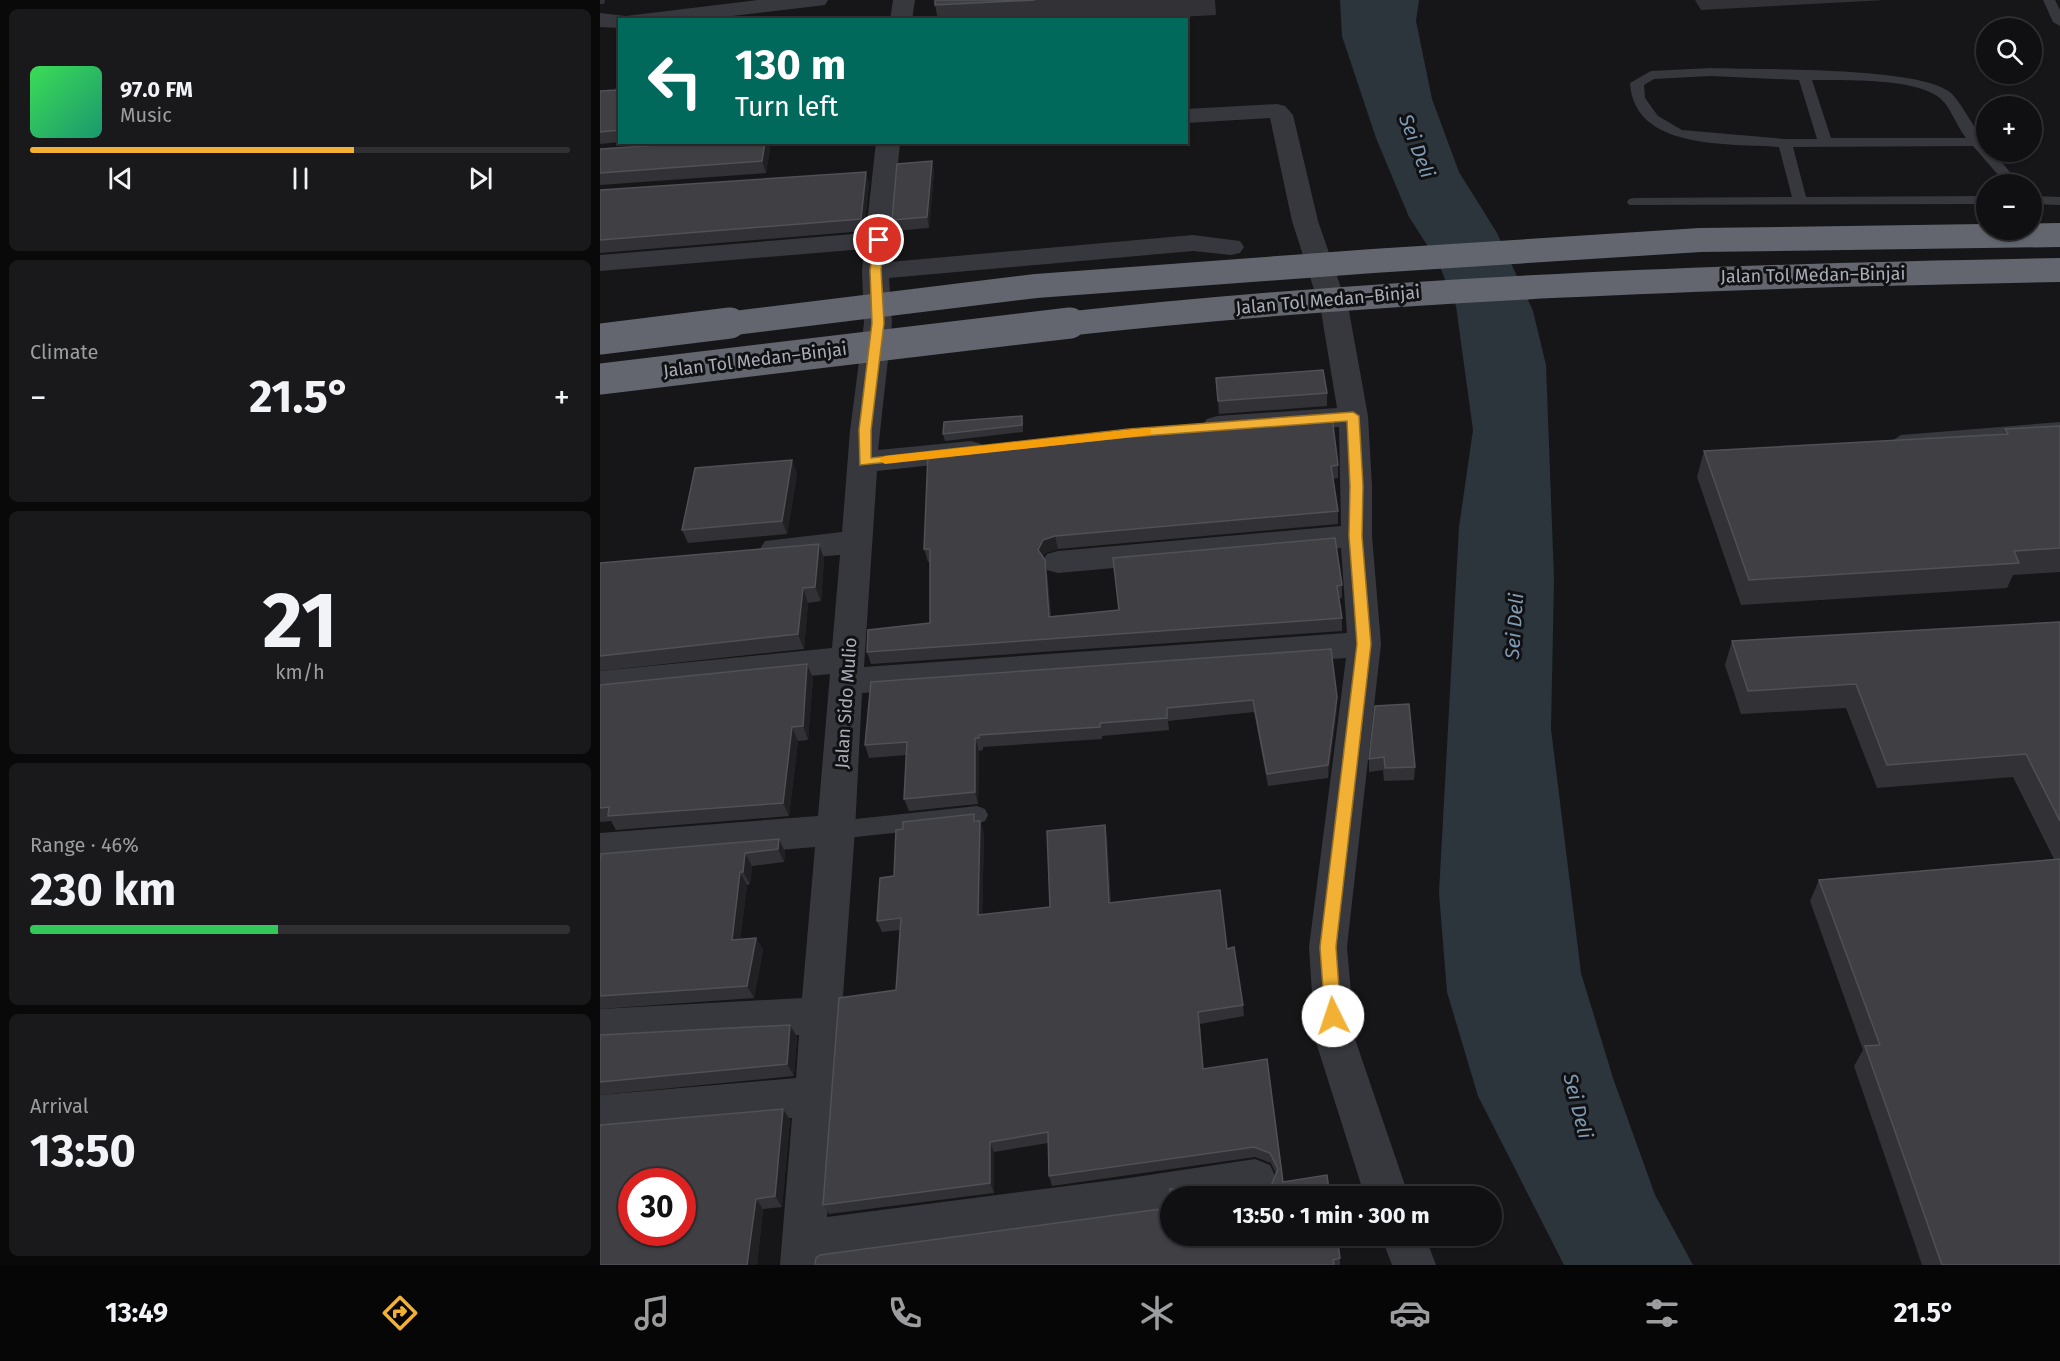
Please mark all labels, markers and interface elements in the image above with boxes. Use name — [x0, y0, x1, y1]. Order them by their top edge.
map controls — [1976, 18, 2042, 240]
button: search — [1976, 18, 2042, 84]
text: 130 m — [735, 40, 846, 90]
icon: left — [636, 42, 714, 120]
text: 97.0 FM — [120, 76, 193, 103]
text: Turn left — [735, 91, 838, 123]
button: + — [1976, 96, 2042, 162]
text: Music — [120, 103, 172, 127]
water label: Sei Deli — [1394, 110, 1440, 182]
icon: previous — [104, 162, 137, 195]
icon: pause — [284, 162, 317, 195]
icon: next — [464, 162, 497, 195]
button: − — [1976, 174, 2042, 240]
pin — [853, 214, 904, 265]
icon: arrive — [862, 223, 895, 256]
street label: Jalan Tol Medan–Binjai — [1720, 262, 1906, 288]
street label: Jalan Tol Medan–Binjai — [1235, 281, 1421, 319]
street label: Jalan Tol Medan–Binjai — [662, 338, 848, 382]
text: Climate — [30, 340, 98, 364]
text: 21.5° — [249, 370, 351, 424]
text: − — [30, 378, 47, 418]
text: + — [554, 378, 570, 418]
text: 21 — [263, 574, 337, 668]
water label: Sei Deli — [1500, 592, 1528, 661]
street label: Jalan Sido Mulio — [830, 637, 862, 769]
text: km/h — [275, 660, 325, 684]
text: Range · 46% — [30, 833, 139, 857]
text: 230 km — [30, 863, 176, 917]
position arrow — [1301, 984, 1365, 1048]
water label: Sei Deli — [1558, 1070, 1598, 1141]
text: Arrival — [30, 1094, 89, 1118]
text: 13:50 — [30, 1124, 136, 1178]
speed limit sign: 30 — [618, 1168, 696, 1246]
text: 13:50 · 1 min · 300 m — [1232, 1202, 1430, 1229]
icon: directions — [379, 1292, 421, 1334]
icon: music — [631, 1292, 673, 1334]
icon: phone — [884, 1292, 926, 1334]
icon: climate — [1136, 1292, 1178, 1334]
icon: car — [1389, 1292, 1431, 1334]
icon: filters — [1641, 1292, 1683, 1334]
text: 13:49 — [105, 1297, 168, 1329]
text: 21.5° — [1894, 1297, 1955, 1329]

